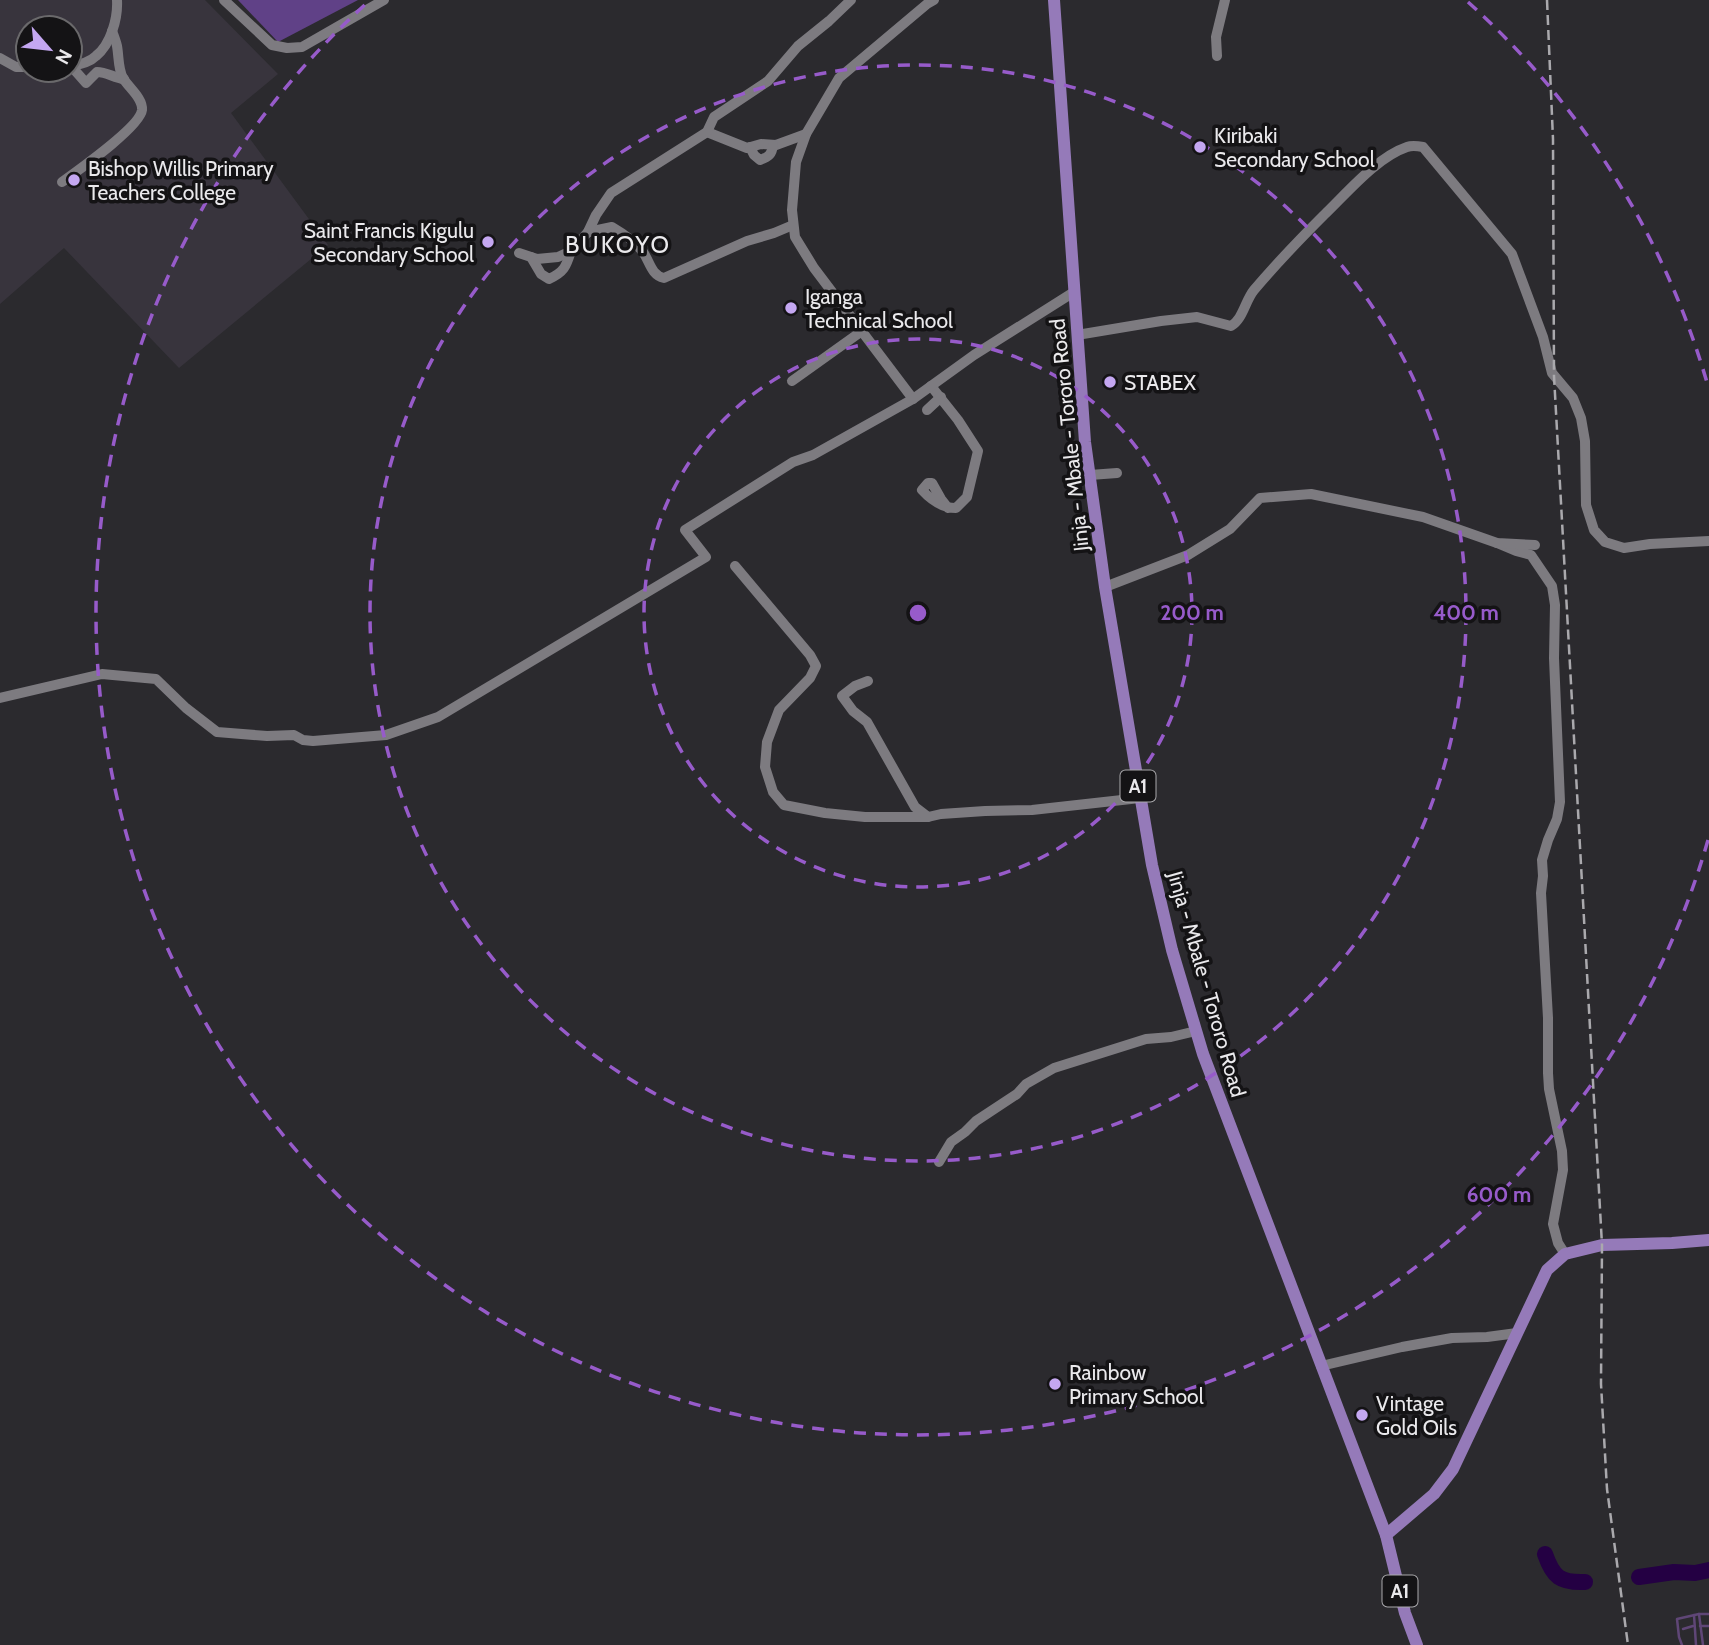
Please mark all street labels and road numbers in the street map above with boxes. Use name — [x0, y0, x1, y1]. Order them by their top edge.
street label: Jinja - Mbale - Tororo Road — [1044, 317, 1095, 554]
road number: A1 — [1120, 771, 1156, 802]
street label: Jinja - Mbale - Tororo Road — [1162, 867, 1251, 1100]
road number: A1 — [1382, 1576, 1418, 1606]

